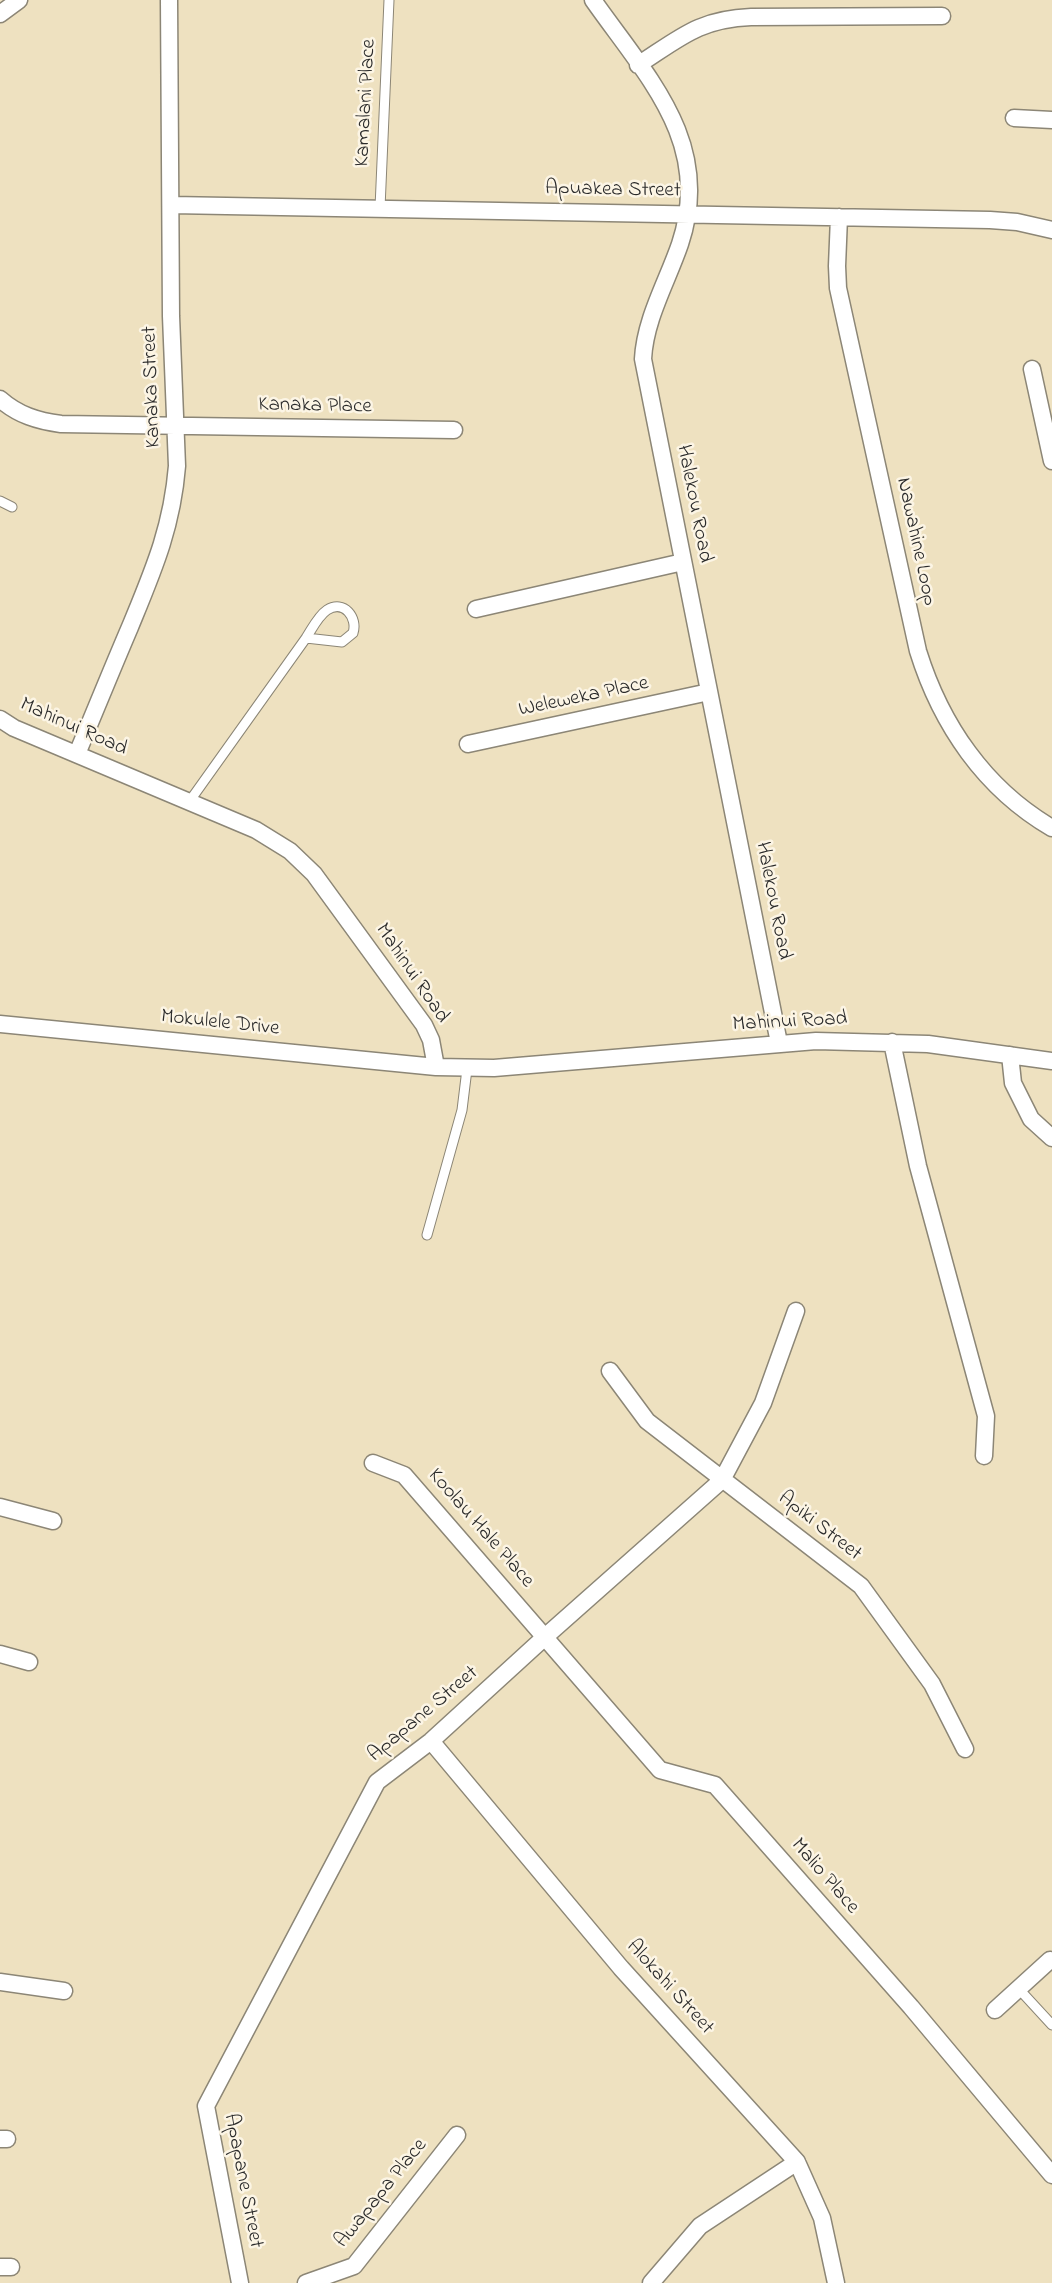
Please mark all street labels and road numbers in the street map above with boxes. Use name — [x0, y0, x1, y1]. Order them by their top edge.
street label: Kamalani Place — [351, 38, 383, 168]
street label: Apuakea Street — [545, 177, 681, 205]
street label: Kanaka Street — [138, 326, 168, 448]
street label: Kanaka Place — [258, 393, 372, 421]
street label: Halekou Road — [669, 443, 717, 565]
street label: Nawahine Loop — [889, 476, 941, 608]
street label: Weleweka Place — [517, 672, 651, 724]
street label: Mahinui Road — [15, 693, 131, 763]
street label: Halekou Road — [748, 840, 796, 962]
street label: Mahinui Road — [368, 919, 454, 1029]
street label: Mokulele Drive — [159, 1005, 281, 1043]
street label: Mahinui Road — [732, 1007, 848, 1039]
street label: Koolau Hale Place — [421, 1464, 539, 1594]
street label: Apiki Street — [772, 1487, 866, 1567]
street label: Apapane Street — [364, 1662, 484, 1768]
street label: Malio Place — [784, 1834, 864, 1920]
street label: Alokahi Street — [620, 1935, 718, 2041]
street label: Apapane Street — [217, 2112, 267, 2250]
street label: Awapapa Place — [330, 2134, 434, 2254]

